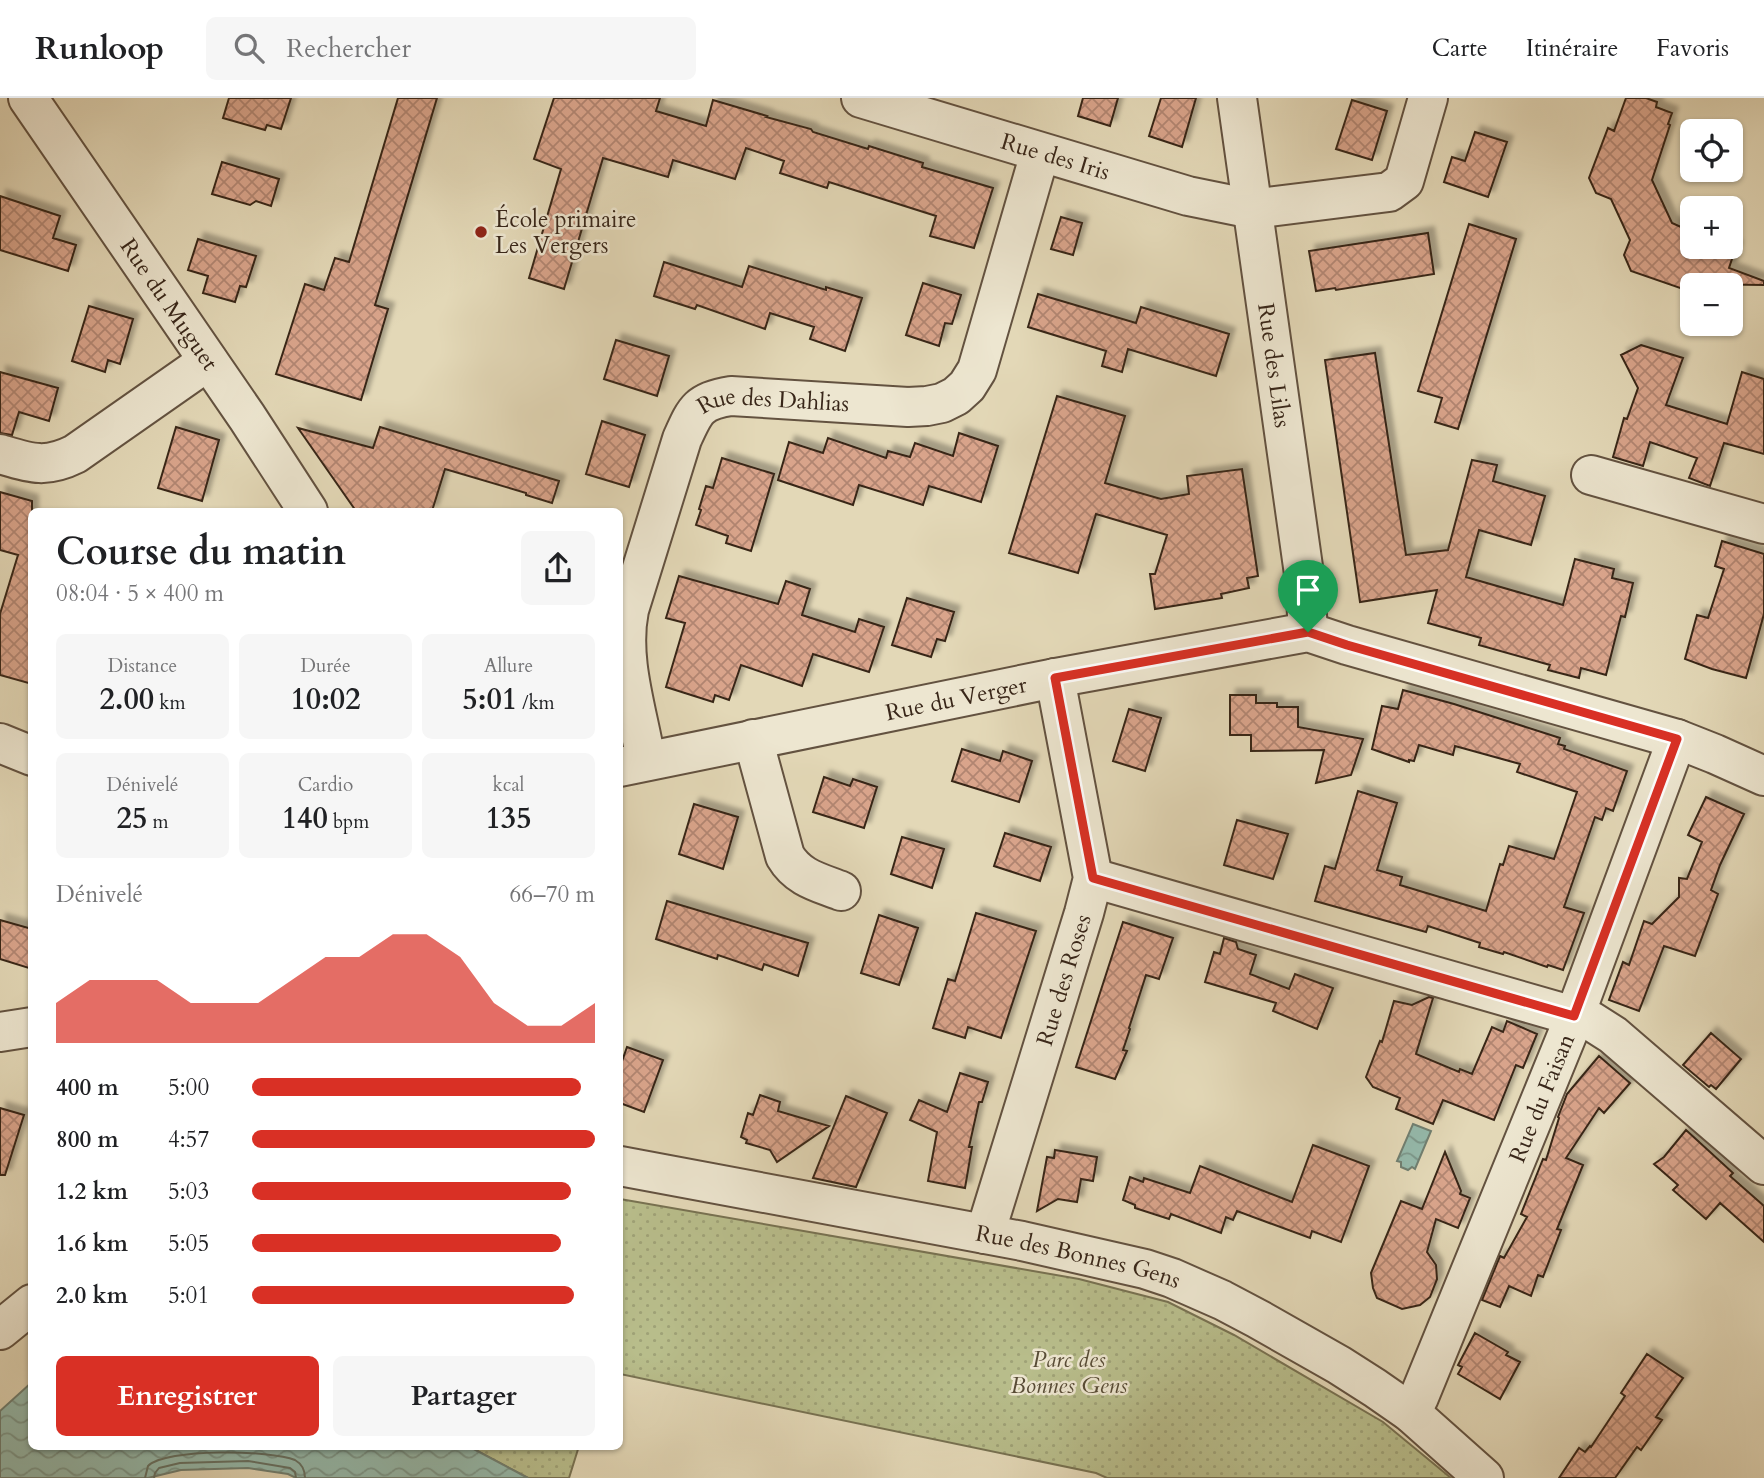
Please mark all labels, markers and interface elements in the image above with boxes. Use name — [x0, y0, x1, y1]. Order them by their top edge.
search box — [206, 17, 696, 80]
text: Runloop — [35, 26, 164, 71]
icon: search — [230, 29, 268, 67]
text: Rechercher — [286, 31, 411, 66]
text: Carte — [1432, 32, 1488, 65]
text: Itinéraire — [1526, 32, 1618, 65]
text: Favoris — [1656, 32, 1729, 65]
map controls — [1680, 119, 1743, 336]
button: locate — [1680, 119, 1743, 182]
street label: Rue des Iris — [997, 125, 1114, 187]
button: + — [1680, 196, 1743, 259]
place label: École primaire Les Vergers — [495, 204, 636, 261]
marker: École primaire Les Vergers — [473, 224, 489, 240]
street label: Rue du Muguet — [113, 232, 226, 376]
button: − — [1680, 273, 1743, 336]
street label: Rue des Lilas — [1251, 301, 1299, 430]
street label: Rue des Dahlias — [691, 380, 850, 421]
text: Course du matin — [56, 526, 346, 578]
button: share — [521, 531, 595, 605]
pin — [1278, 560, 1338, 632]
icon: arrive — [1289, 571, 1327, 609]
text: 08:04 · 5 × 400 m — [56, 578, 224, 609]
text: Distance — [108, 653, 177, 679]
text: Durée — [300, 653, 351, 679]
text: Allure — [484, 653, 533, 679]
street label: Rue du Verger — [883, 669, 1030, 728]
text: 2.00 — [99, 679, 154, 720]
text: 10:02 — [290, 679, 361, 720]
text: 5:01 — [462, 679, 517, 720]
text: km — [154, 690, 186, 716]
text: /km — [517, 690, 555, 716]
text: Dénivelé — [107, 772, 178, 798]
text: Cardio — [298, 772, 353, 798]
text: kcal — [493, 772, 524, 798]
text: 25 — [117, 798, 147, 839]
text: 140 — [282, 798, 328, 839]
text: 135 — [485, 798, 532, 839]
text: m — [147, 809, 168, 835]
text: bpm — [328, 809, 369, 835]
text: Dénivelé — [56, 879, 143, 910]
text: 66–70 m — [510, 879, 595, 910]
street label: Rue des Roses — [1029, 910, 1098, 1049]
street label: Rue du Faisan — [1501, 1029, 1582, 1167]
text: 400 m — [56, 1072, 119, 1103]
text: 5:00 — [168, 1072, 209, 1103]
text: 800 m — [56, 1124, 119, 1155]
text: 4:57 — [168, 1124, 209, 1155]
text: 1.2 km — [56, 1176, 128, 1207]
text: 5:03 — [168, 1176, 209, 1207]
street label: Rue des Bonnes Gens — [973, 1217, 1186, 1296]
text: 1.6 km — [56, 1228, 128, 1259]
text: 5:05 — [168, 1228, 209, 1259]
text: 2.0 km — [56, 1280, 128, 1311]
text: 5:01 — [168, 1280, 209, 1311]
park label: Parc des Bonnes Gens — [1011, 1344, 1128, 1401]
button: Enregistrer — [56, 1356, 319, 1436]
button: Partager — [333, 1356, 595, 1436]

